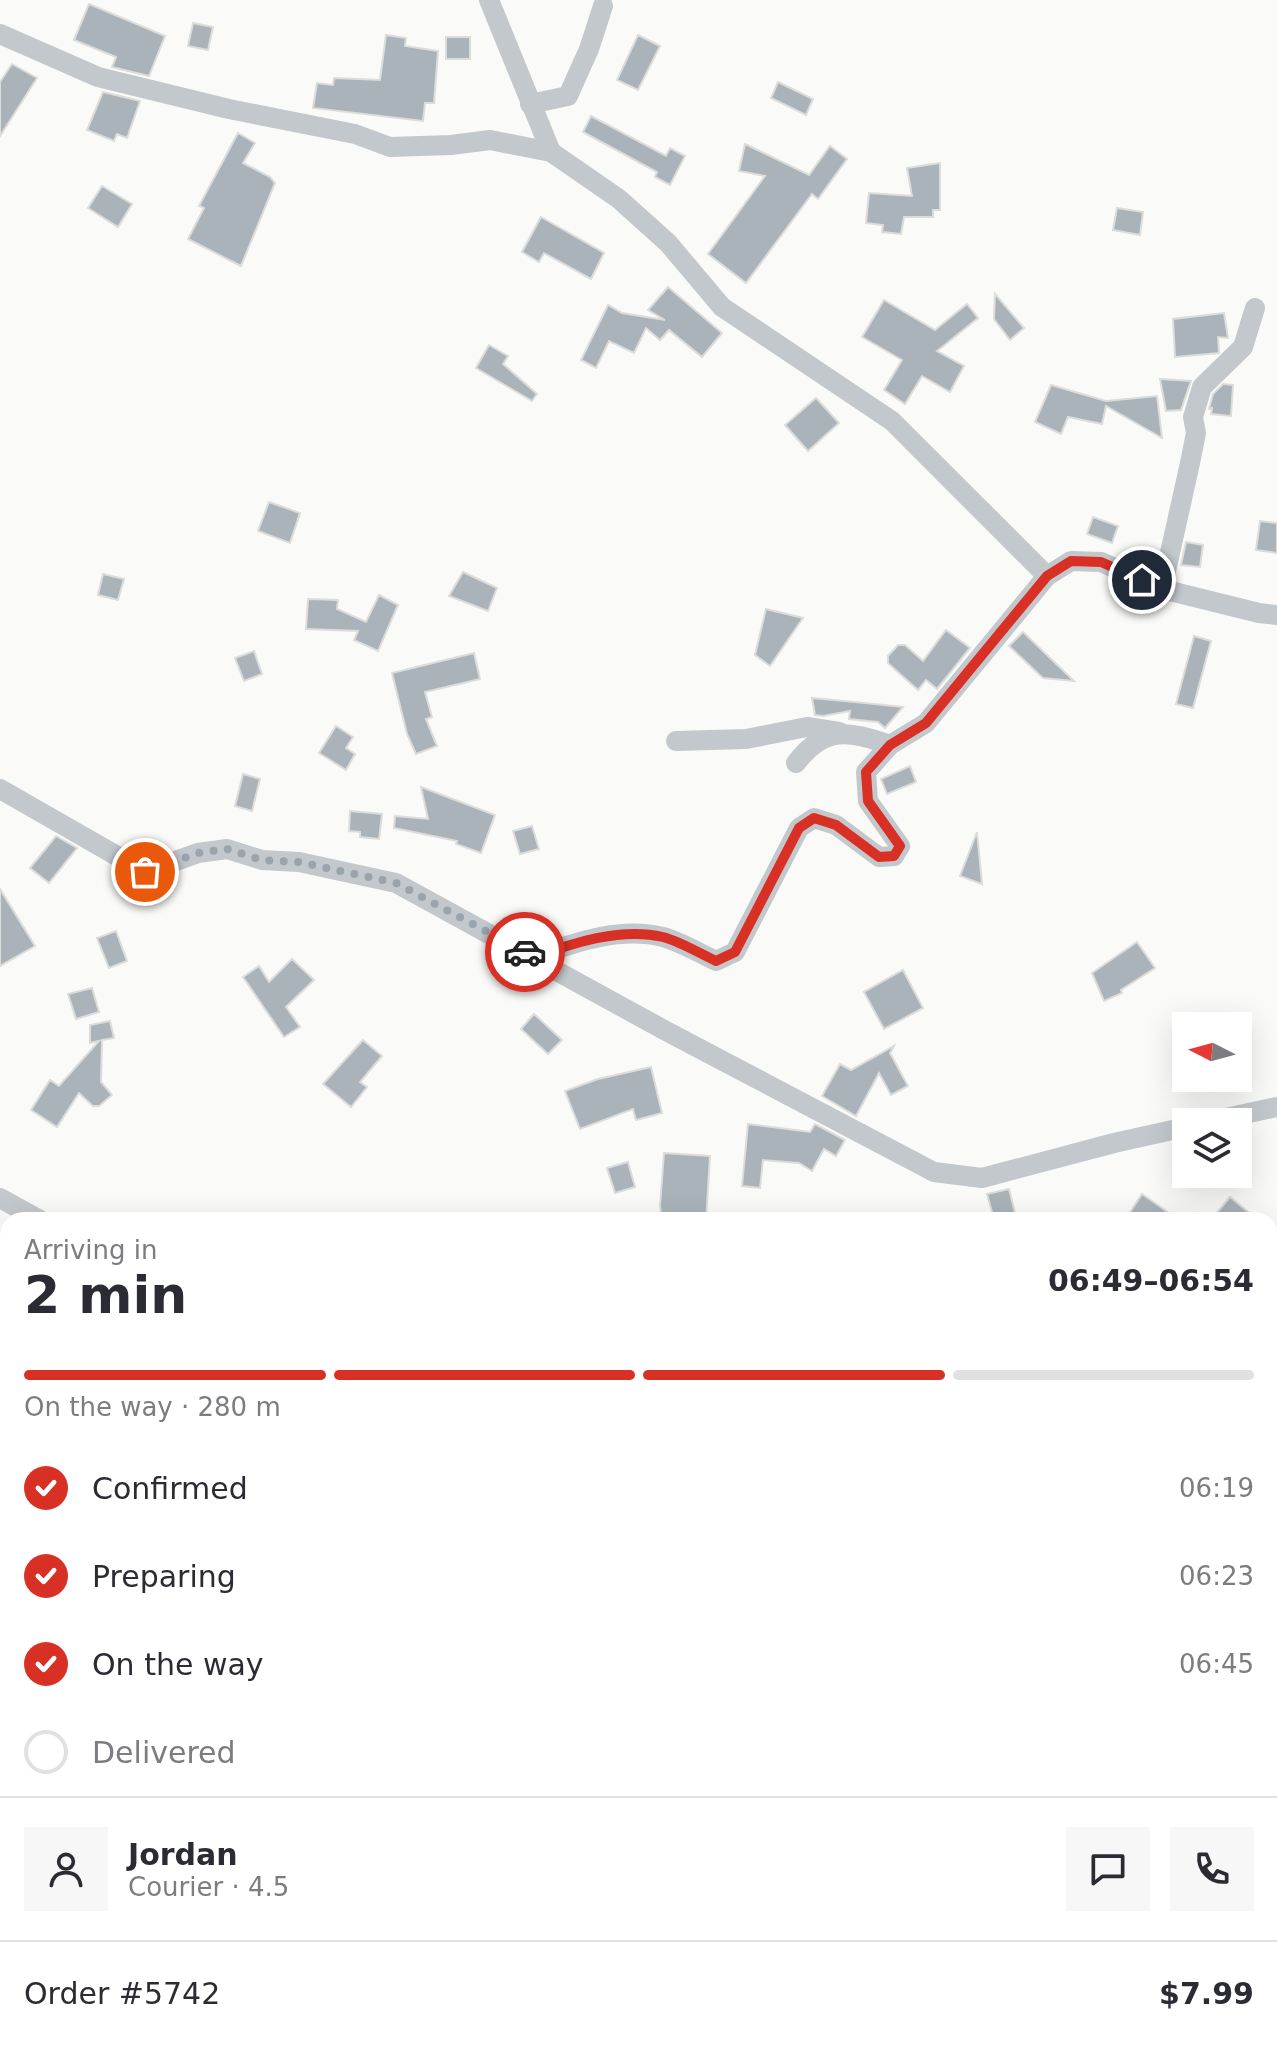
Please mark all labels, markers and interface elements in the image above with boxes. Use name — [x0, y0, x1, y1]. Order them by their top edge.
pin — [1108, 546, 1176, 614]
icon: home — [1120, 558, 1164, 602]
pin — [111, 838, 179, 906]
icon: bag — [123, 850, 167, 894]
courier — [485, 912, 565, 992]
icon: car — [503, 930, 547, 974]
north arrow — [1172, 1012, 1252, 1092]
map controls — [1172, 1012, 1252, 1188]
button: layers — [1172, 1108, 1252, 1188]
text: Arriving in — [24, 1235, 158, 1265]
text: 06:49–06:54 — [1048, 1263, 1254, 1298]
text: 2 min — [24, 1265, 187, 1325]
text: On the way · 280 m — [24, 1392, 281, 1422]
icon: check — [24, 1466, 68, 1510]
text: Confirmed — [92, 1471, 248, 1506]
text: 06:19 — [1179, 1473, 1254, 1503]
icon: check — [24, 1554, 68, 1598]
text: Preparing — [92, 1559, 236, 1594]
text: 06:23 — [1179, 1561, 1254, 1591]
icon: check — [24, 1642, 68, 1686]
text: On the way — [92, 1647, 264, 1682]
text: 06:45 — [1179, 1649, 1254, 1679]
text: Delivered — [92, 1735, 236, 1770]
button: person — [24, 1827, 108, 1911]
button: chat — [1066, 1827, 1150, 1911]
button: phone — [1170, 1827, 1254, 1911]
text: Jordan — [128, 1837, 238, 1872]
text: Courier · 4.5 — [128, 1872, 289, 1902]
text: Order #5742 — [24, 1976, 220, 2011]
text: $7.99 — [1159, 1976, 1254, 2011]

